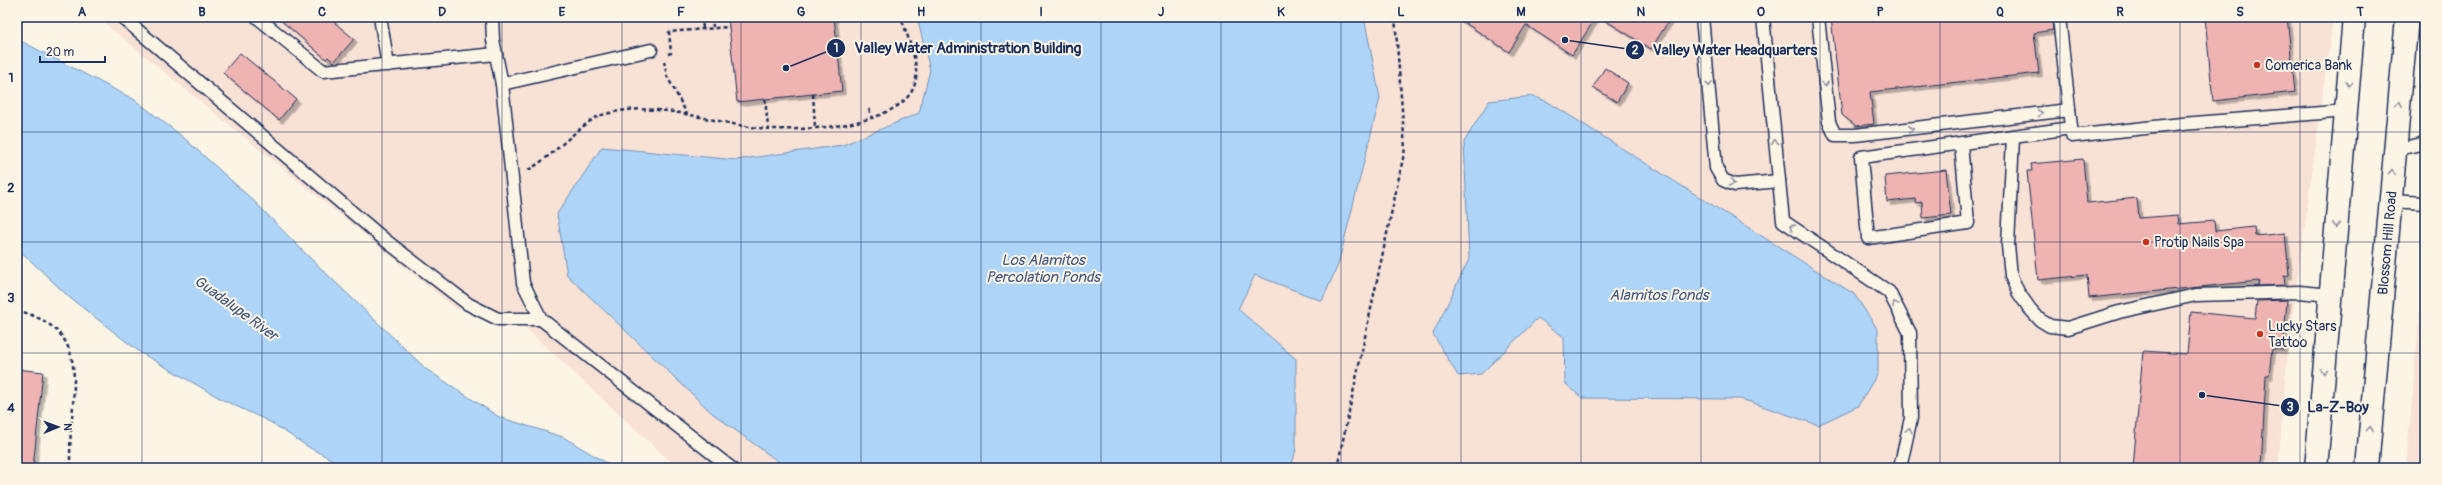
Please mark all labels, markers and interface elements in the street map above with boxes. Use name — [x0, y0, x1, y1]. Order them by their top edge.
text: A — [78, 4, 87, 20]
text: B — [198, 4, 206, 20]
text: C — [318, 4, 326, 20]
text: D — [438, 4, 446, 20]
text: E — [559, 4, 566, 20]
text: F — [677, 4, 685, 20]
text: G — [797, 4, 806, 20]
text: H — [917, 4, 925, 20]
text: I — [1039, 4, 1043, 20]
text: J — [1158, 4, 1164, 20]
text: K — [1277, 4, 1285, 20]
text: L — [1397, 4, 1405, 20]
text: M — [1516, 4, 1526, 20]
text: N — [1637, 4, 1646, 20]
text: O — [1757, 4, 1766, 20]
text: P — [1876, 4, 1884, 20]
text: Q — [1996, 4, 2004, 20]
text: R — [2116, 4, 2124, 20]
text: S — [2236, 4, 2244, 20]
text: T — [2355, 4, 2364, 20]
callout: Valley Water Administration Building — [826, 34, 1089, 61]
callout: Valley Water Headquarters — [1625, 37, 1826, 64]
scale bar — [40, 38, 105, 64]
text: Valley Water Administration Building — [855, 39, 1082, 58]
text: 1 — [834, 41, 838, 56]
text: Valley Water Headquarters — [1653, 41, 1818, 60]
text: 2 — [1632, 43, 1639, 58]
text: 20 m — [46, 45, 75, 60]
place label: Comerica Bank — [2265, 57, 2352, 74]
marker: Comerica Bank — [2252, 60, 2262, 70]
text: 1 — [8, 70, 14, 86]
one-way arrow — [1704, 81, 1713, 87]
one-way arrow — [1820, 81, 1829, 87]
one-way arrow — [2344, 81, 2353, 87]
one-way arrow — [2394, 101, 2403, 107]
one-way arrow — [2037, 109, 2043, 118]
one-way arrow — [1908, 124, 1914, 133]
one-way arrow — [1771, 139, 1780, 145]
one-way arrow — [2388, 169, 2397, 175]
one-way arrow — [1729, 178, 1736, 187]
text: 2 — [7, 180, 15, 196]
street label: Blossom Hill Road — [2374, 190, 2401, 296]
one-way arrow — [2332, 222, 2341, 228]
one-way arrow — [1790, 225, 1797, 232]
place label: Protip Nails Spa — [2154, 234, 2244, 251]
marker: Protip Nails Spa — [2141, 237, 2151, 247]
water label: Los Alamitos Percolation Ponds — [986, 251, 1102, 287]
water label: Guadalupe River — [190, 272, 283, 346]
water label: Alamitos Ponds — [1609, 286, 1711, 305]
text: 3 — [7, 290, 15, 306]
one-way arrow — [1892, 301, 1900, 308]
place label: Lucky Stars Tattoo — [2268, 318, 2337, 351]
marker: Lucky Stars Tattoo — [2255, 329, 2265, 339]
one-way arrow — [2320, 368, 2329, 374]
callout: La-Z-Boy — [2280, 394, 2377, 421]
text: La-Z-Boy — [2307, 398, 2369, 417]
text: 4 — [7, 400, 15, 416]
text: 3 — [2287, 400, 2294, 415]
north arrow — [38, 407, 78, 447]
text: N — [61, 423, 74, 431]
one-way arrow — [2366, 426, 2375, 432]
one-way arrow — [1904, 427, 1912, 433]

